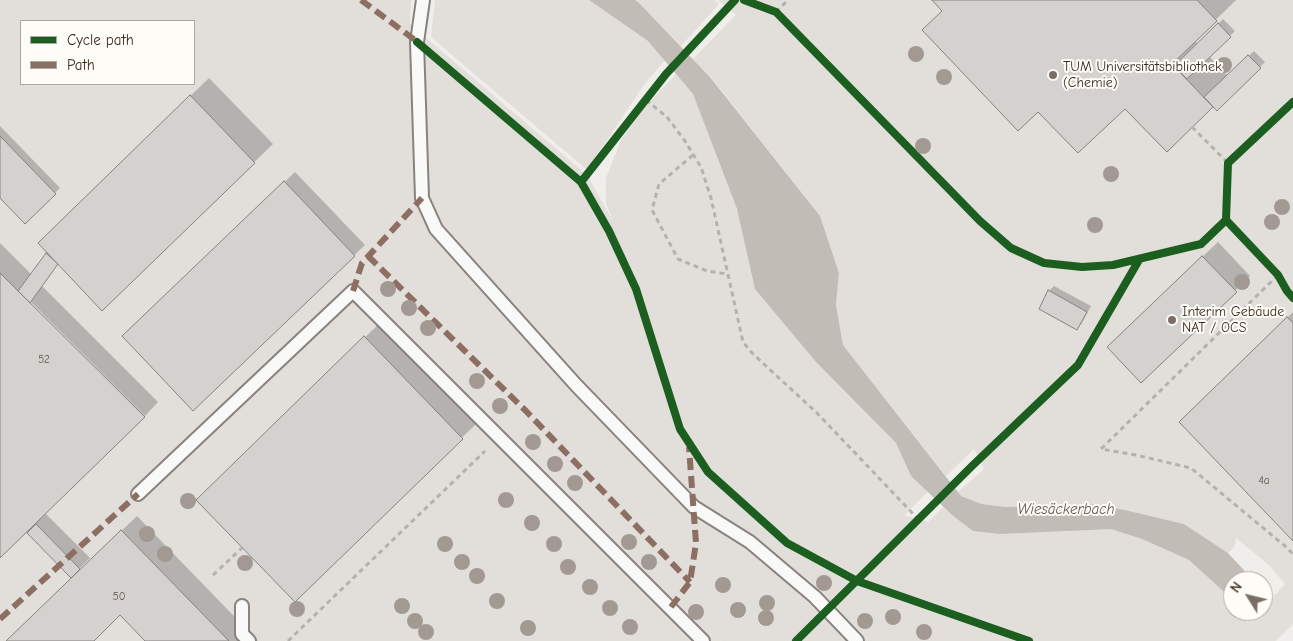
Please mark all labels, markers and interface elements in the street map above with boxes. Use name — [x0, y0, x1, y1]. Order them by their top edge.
legend — [20, 20, 195, 85]
text: Cycle path — [67, 31, 134, 49]
text: Path — [67, 56, 95, 74]
place label: TUM Universitätsbibliothek (Chemie) — [1063, 59, 1222, 92]
marker: TUM Universitätsbibliothek (Chemie) — [1047, 69, 1059, 81]
place label: Interim Gebäude NAT / OCS — [1182, 304, 1284, 336]
marker: Interim Gebäude NAT / OCS — [1166, 314, 1178, 326]
house number: 52 — [38, 353, 50, 367]
house number: 4a — [1259, 474, 1269, 488]
water label: Wiesäckerbach — [1017, 501, 1115, 519]
north arrow — [1223, 571, 1273, 621]
text: N — [1227, 579, 1246, 596]
house number: 50 — [113, 590, 125, 604]

